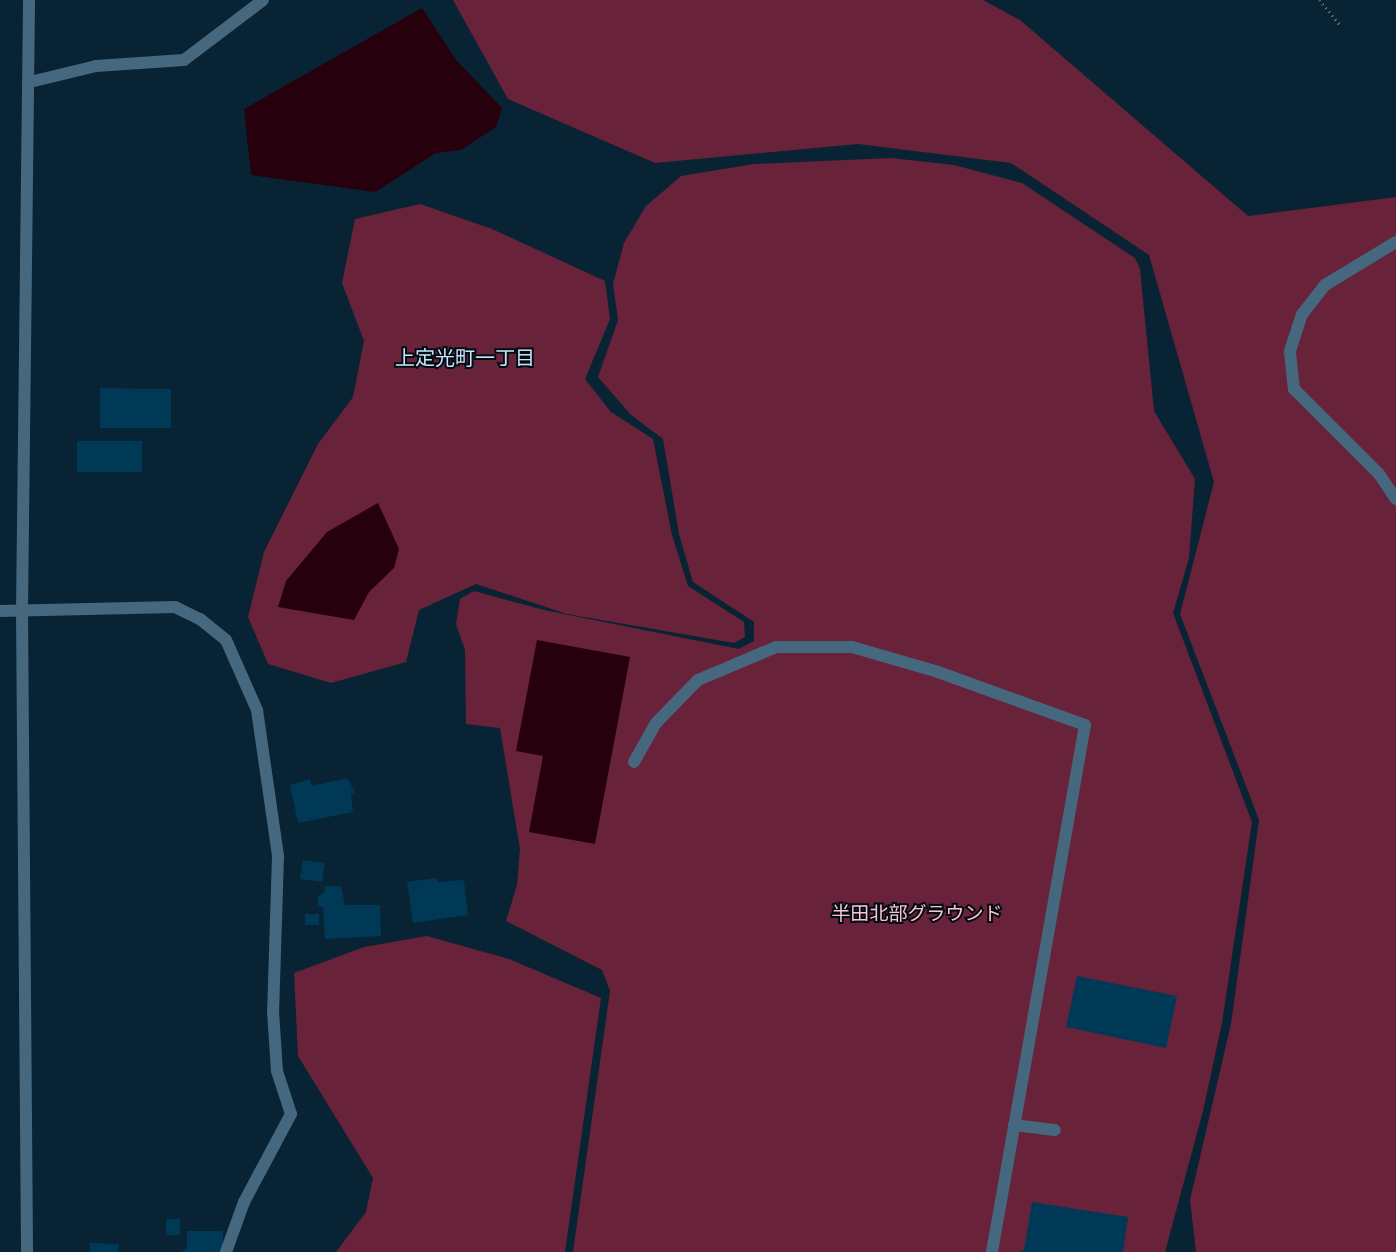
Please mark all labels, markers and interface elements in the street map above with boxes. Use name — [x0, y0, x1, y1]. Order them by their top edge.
district label: 上定光町一丁目 — [395, 345, 535, 369]
park label: 半田北部グラウンド — [832, 902, 1002, 924]

